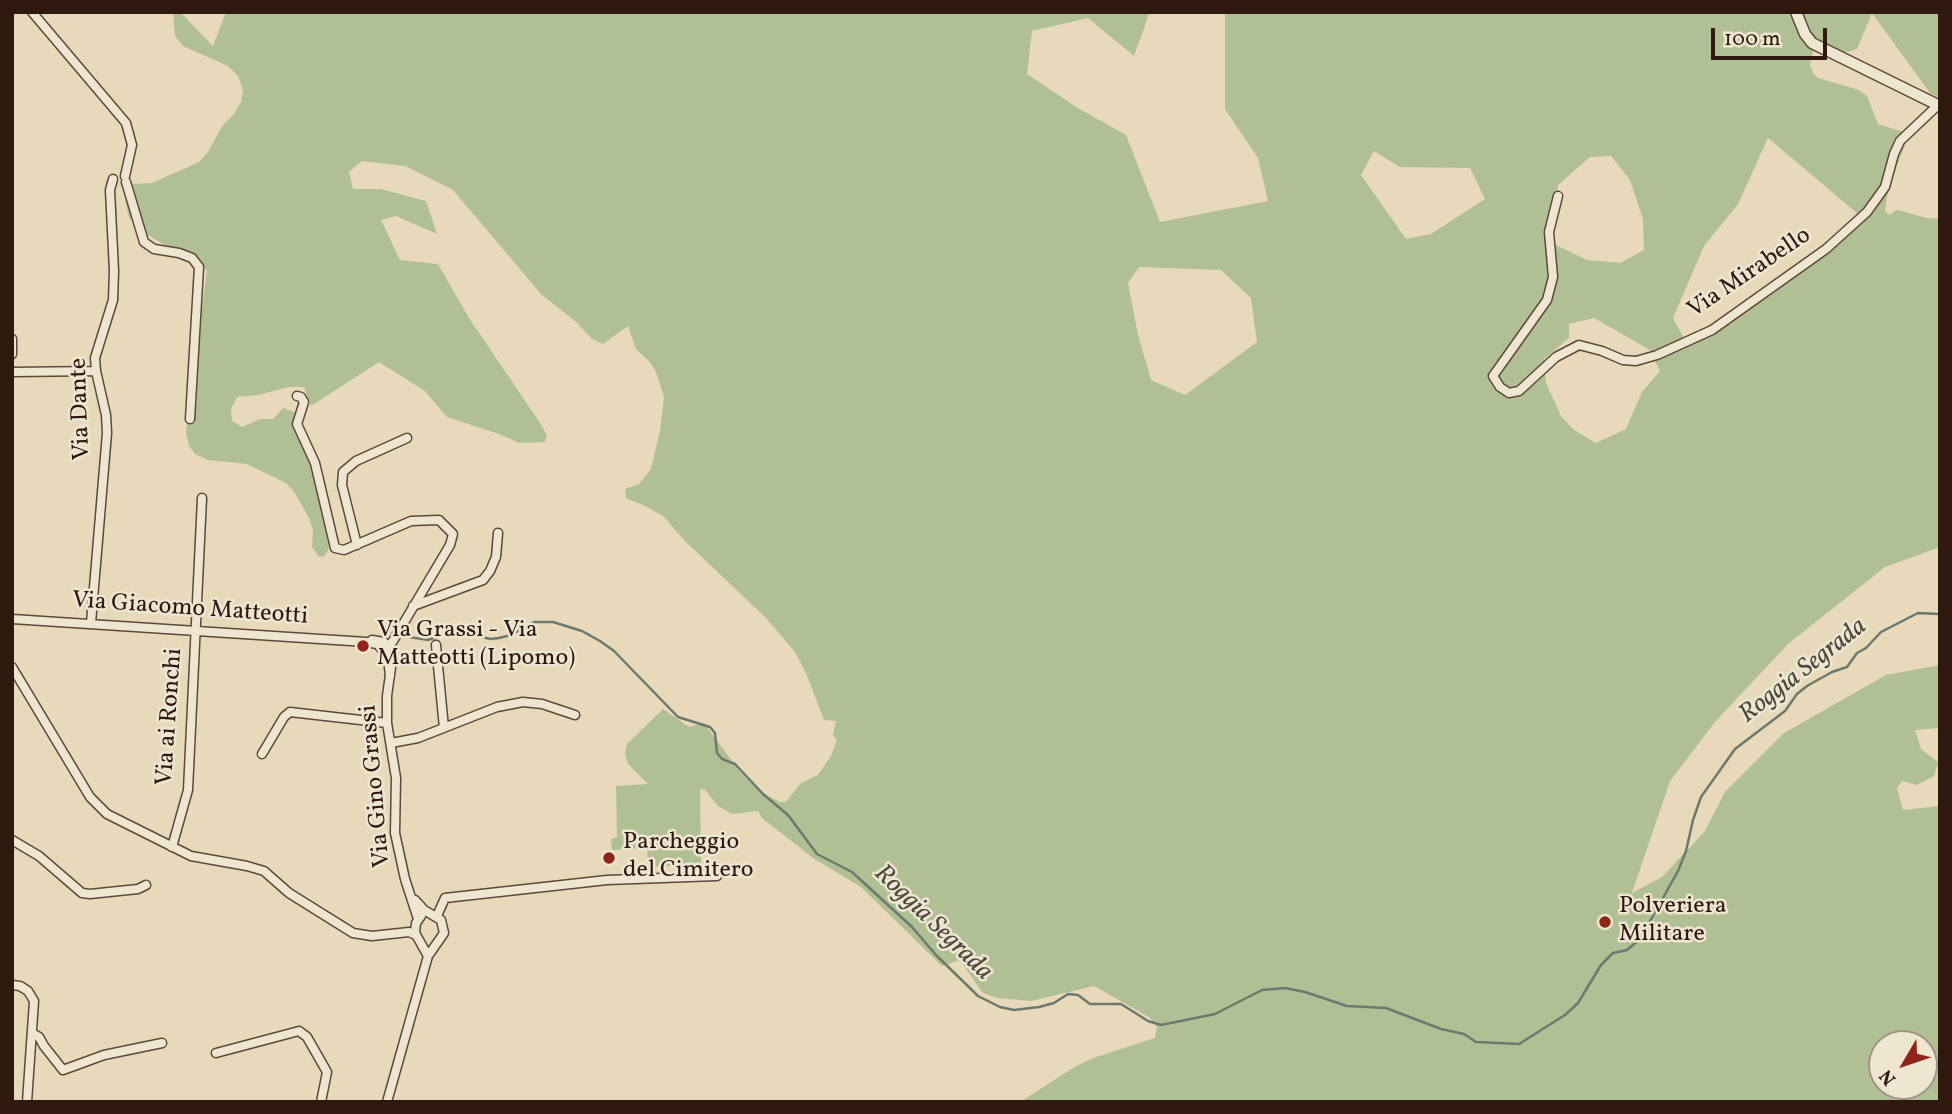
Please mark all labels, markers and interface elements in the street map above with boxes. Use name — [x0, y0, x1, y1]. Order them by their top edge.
scale bar — [1714, 14, 1829, 58]
text: 100 m — [1724, 25, 1781, 54]
street label: Via Mirabello — [1683, 222, 1817, 326]
street label: Via Dante — [66, 357, 98, 461]
street label: Via Giacomo Matteotti — [71, 587, 309, 633]
water label: Roggia Segrada — [1734, 612, 1874, 732]
place label: Via Grassi - Via Matteotti (Lipomo) — [377, 618, 575, 674]
marker: Via Grassi - Via Matteotti (Lipomo) — [355, 638, 371, 654]
street label: Via ai Ronchi — [152, 647, 190, 787]
street label: Via Gino Grassi — [356, 703, 398, 869]
place label: Parcheggio del Cimitero — [623, 830, 754, 886]
marker: Parcheggio del Cimitero — [601, 850, 617, 866]
water label: Roggia Segrada — [866, 859, 998, 989]
place label: Polveriera Militare — [1619, 894, 1727, 950]
marker: Polveriera Militare — [1597, 914, 1613, 930]
north arrow — [1868, 1030, 1938, 1100]
text: N — [1874, 1063, 1903, 1091]

